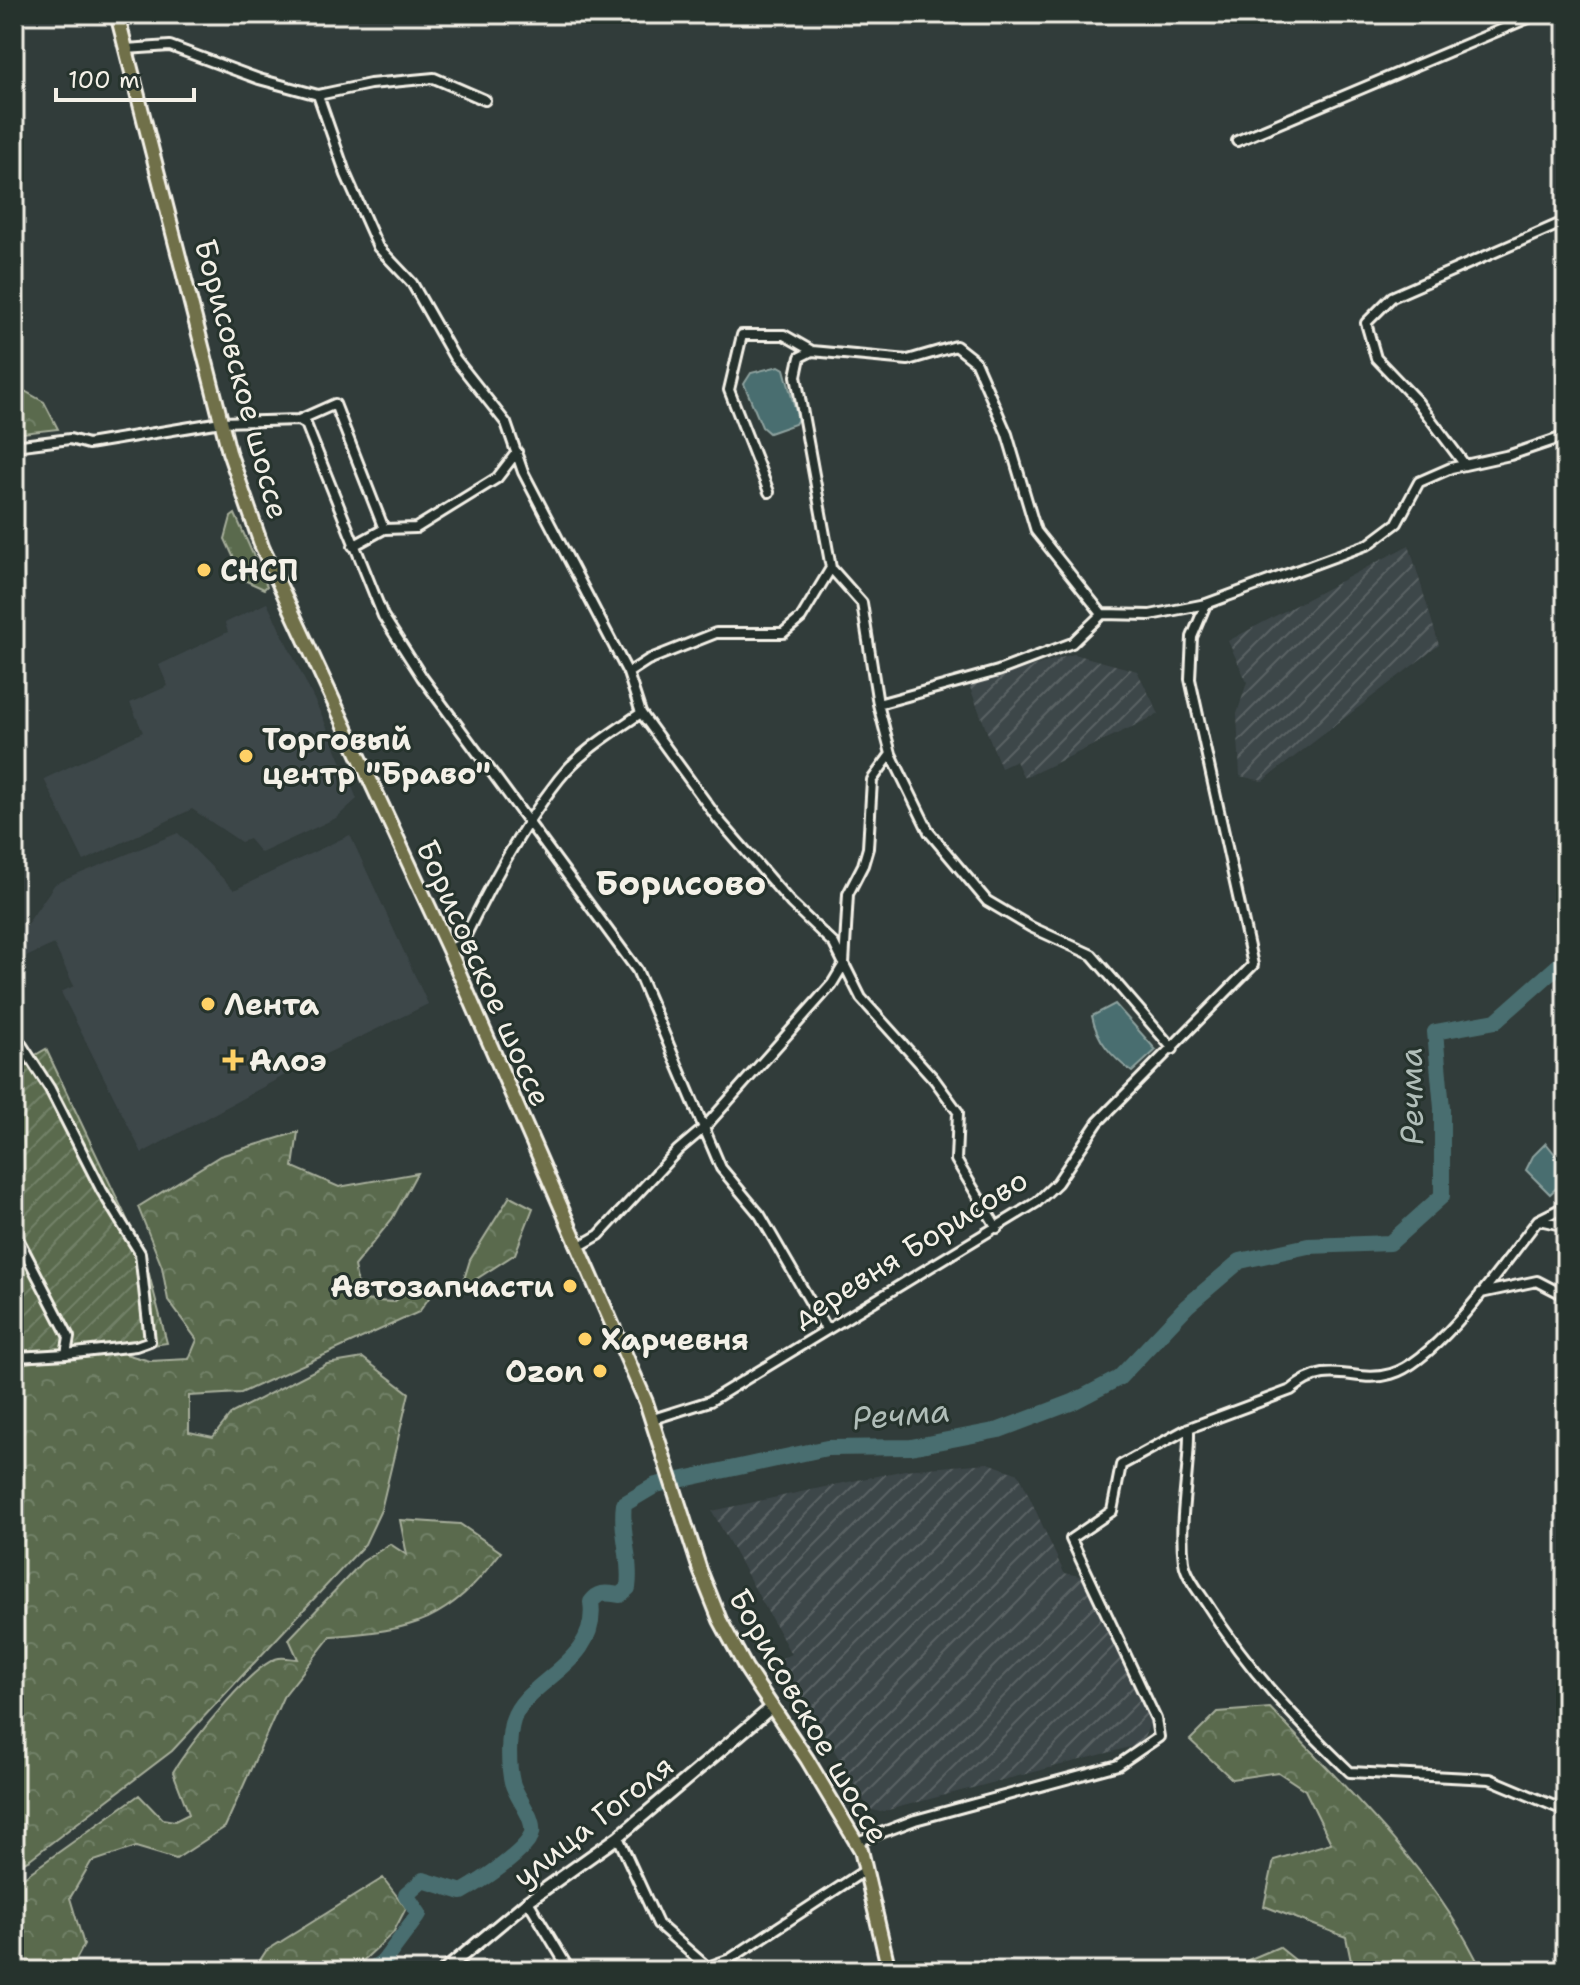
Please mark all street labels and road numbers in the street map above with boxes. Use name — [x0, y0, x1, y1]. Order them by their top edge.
street label: Борисовское шоссе — [185, 235, 299, 523]
street label: Борисовское шоссе — [407, 833, 561, 1113]
street label: деревня Борисово — [785, 1159, 1035, 1337]
street label: Борисовское шоссе — [719, 1581, 899, 1851]
street label: улица Гоголя — [504, 1745, 682, 1897]

